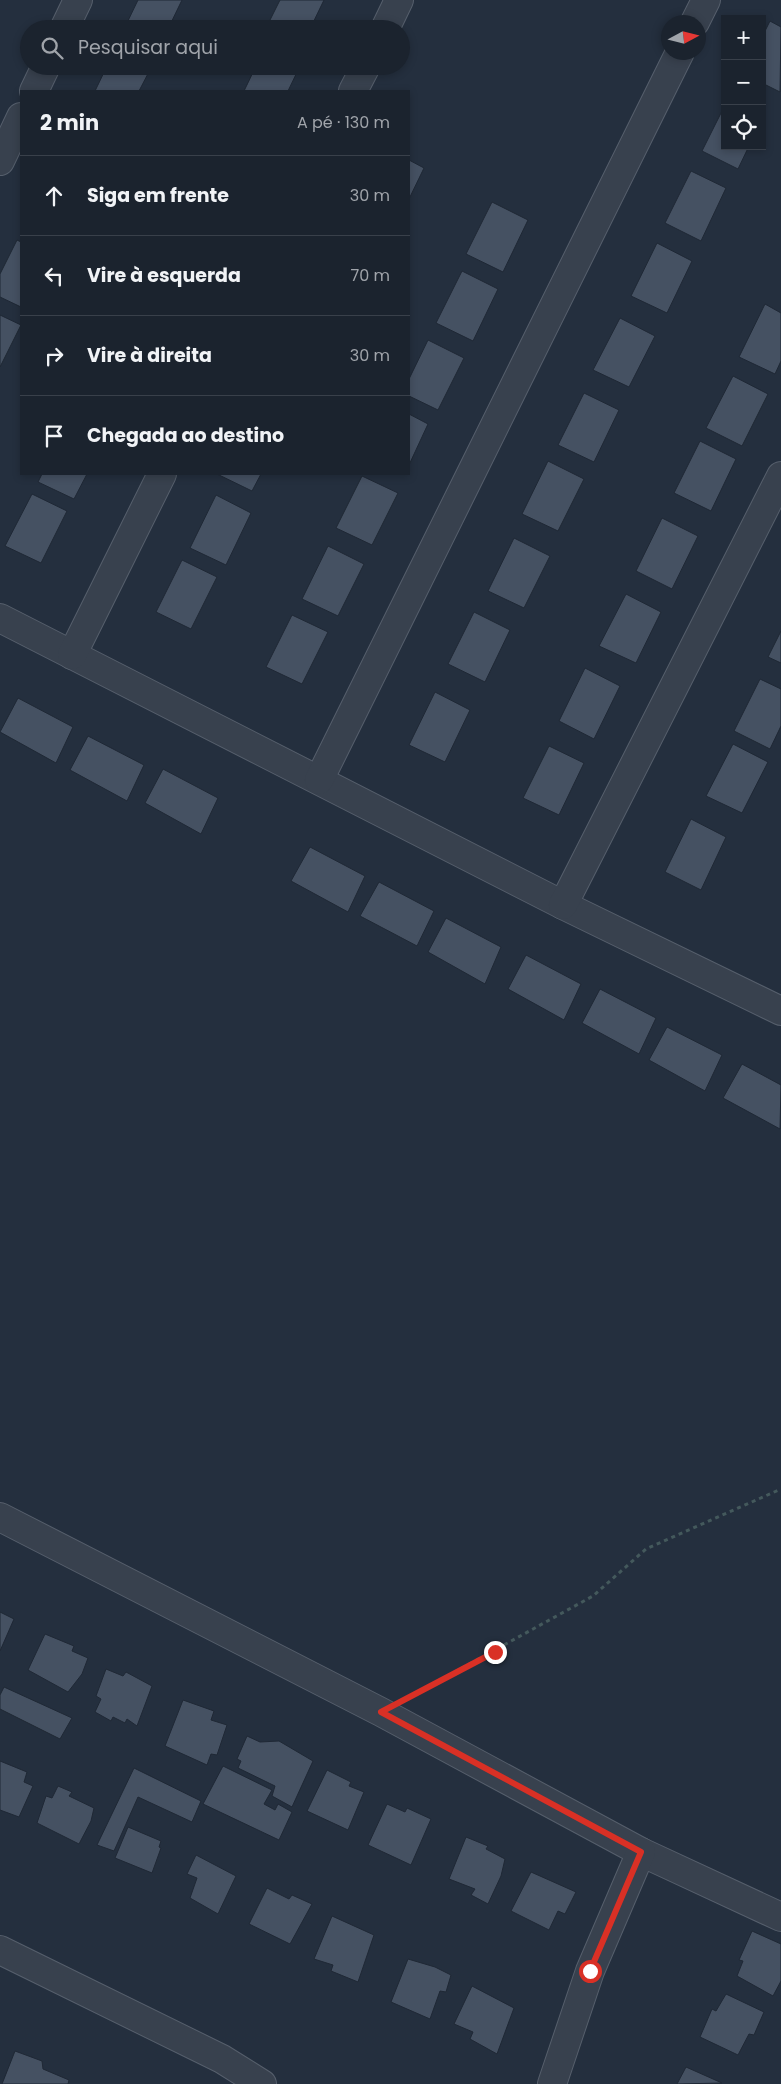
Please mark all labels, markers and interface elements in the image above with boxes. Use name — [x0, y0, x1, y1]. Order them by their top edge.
north arrow — [661, 15, 706, 60]
map controls — [721, 15, 766, 150]
button: + — [721, 15, 766, 60]
search box — [20, 20, 410, 75]
icon: search — [38, 34, 66, 62]
text: Pesquisar aqui — [78, 34, 218, 61]
button: − — [721, 60, 766, 105]
button: locate — [721, 105, 766, 150]
text: 2 min — [40, 108, 99, 137]
text: A pé · 130 m — [297, 111, 390, 134]
icon: ahead — [40, 182, 68, 210]
text: Siga em frente — [87, 182, 229, 209]
text: 30 m — [350, 184, 390, 207]
icon: left — [40, 262, 68, 290]
text: Vire à esquerda — [87, 262, 241, 289]
text: 70 m — [350, 264, 390, 287]
icon: right — [40, 342, 68, 370]
text: Vire à direita — [87, 342, 212, 369]
text: 30 m — [350, 344, 390, 367]
icon: arrive — [40, 422, 68, 450]
text: Chegada ao destino — [87, 422, 284, 449]
route end — [484, 1641, 507, 1664]
route start — [579, 1960, 602, 1983]

